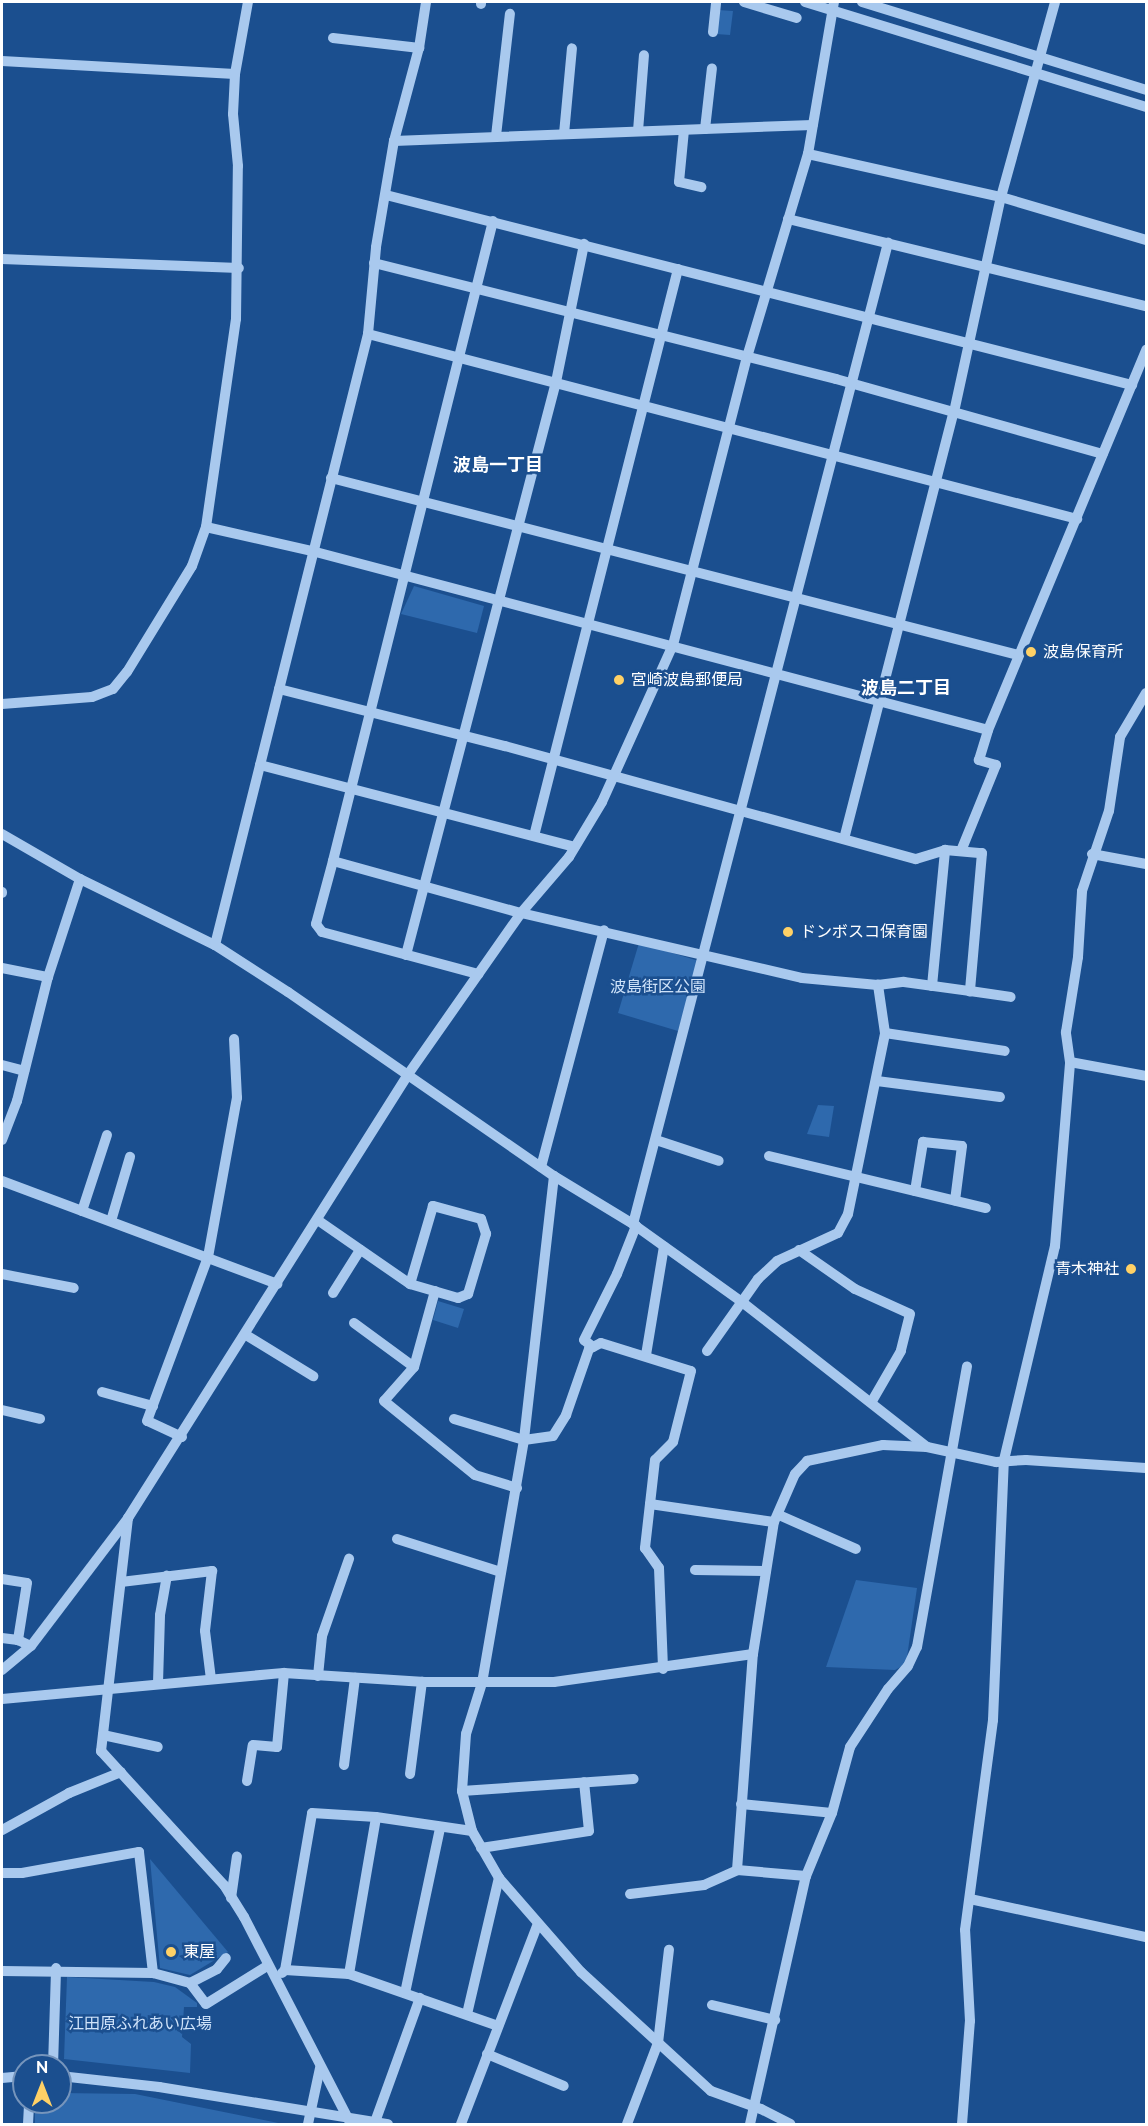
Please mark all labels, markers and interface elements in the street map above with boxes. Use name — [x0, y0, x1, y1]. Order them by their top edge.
district label: 波島一丁目 — [453, 454, 543, 476]
place label: 波島保育所 — [1043, 642, 1123, 662]
marker: 波島保育所 — [1024, 645, 1038, 659]
place label: 宮崎波島郵便局 — [631, 670, 743, 690]
marker: 宮崎波島郵便局 — [612, 673, 626, 687]
district label: 波島二丁目 — [861, 677, 951, 699]
place label: ドンボスコ保育園 — [800, 922, 928, 942]
marker: ドンボスコ保育園 — [781, 925, 795, 939]
park label: 波島街区公園 — [610, 977, 706, 997]
place label: 青木神社 — [1055, 1259, 1119, 1279]
marker: 青木神社 — [1124, 1262, 1138, 1276]
place label: 東屋 — [183, 1942, 215, 1962]
marker: 東屋 — [164, 1945, 178, 1959]
park label: 江田原ふれあい広場 — [68, 2014, 212, 2034]
north arrow — [12, 2054, 72, 2114]
text: N — [36, 2058, 48, 2077]

